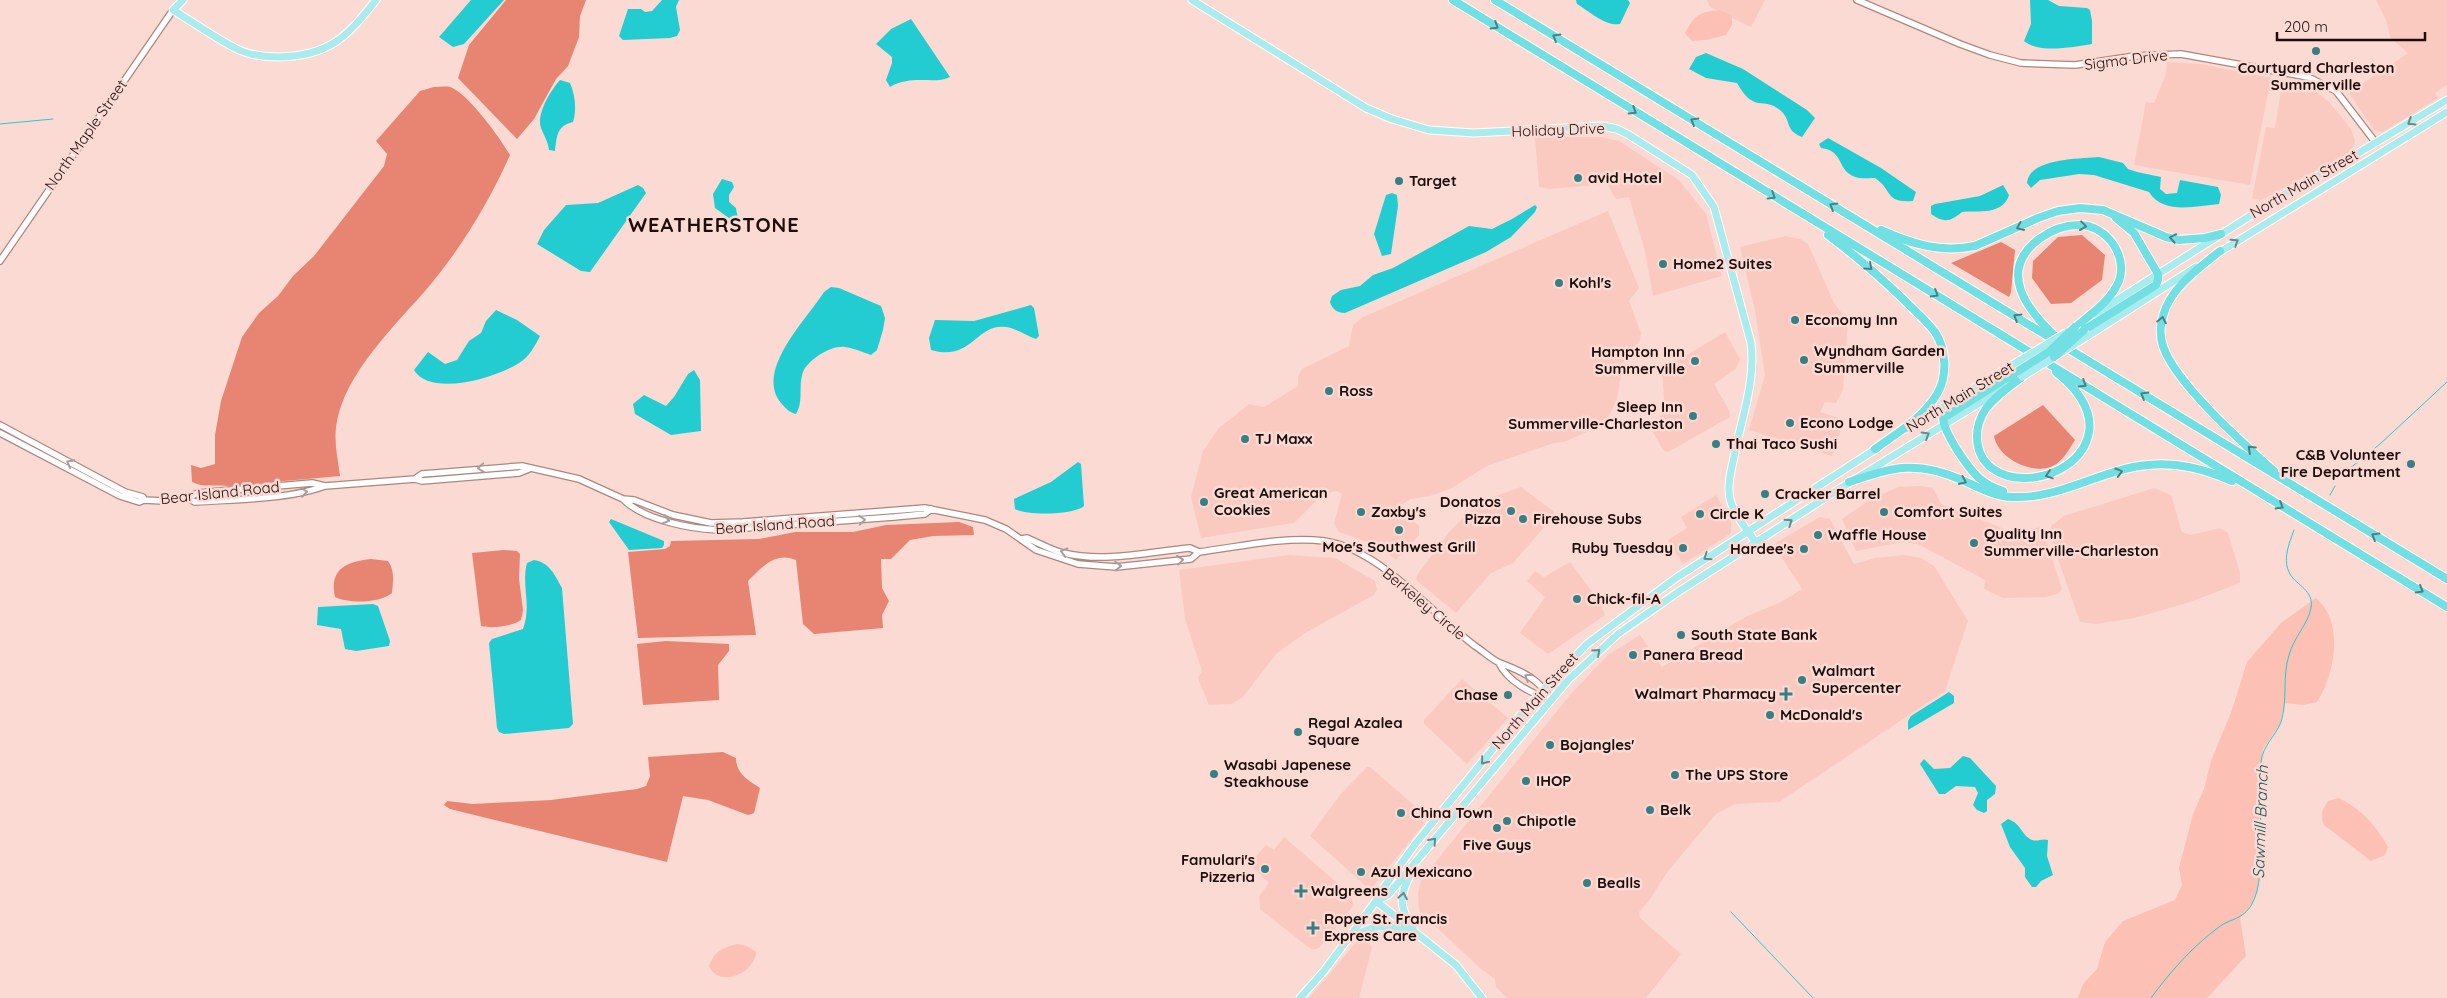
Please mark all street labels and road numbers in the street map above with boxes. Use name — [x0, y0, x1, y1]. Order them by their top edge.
street label: Sigma Drive — [2083, 45, 2169, 74]
street label: North Maple Street — [40, 76, 131, 194]
street label: Holiday Drive — [1511, 118, 1605, 141]
street label: North Main Street — [2246, 145, 2361, 222]
street label: North Main Street — [1903, 357, 2017, 436]
street label: Bear Island Road — [159, 477, 280, 508]
street label: Bear Island Road — [715, 511, 835, 538]
street label: Berkeley Circle — [1379, 563, 1470, 644]
street label: North Main Street — [1487, 648, 1582, 753]

